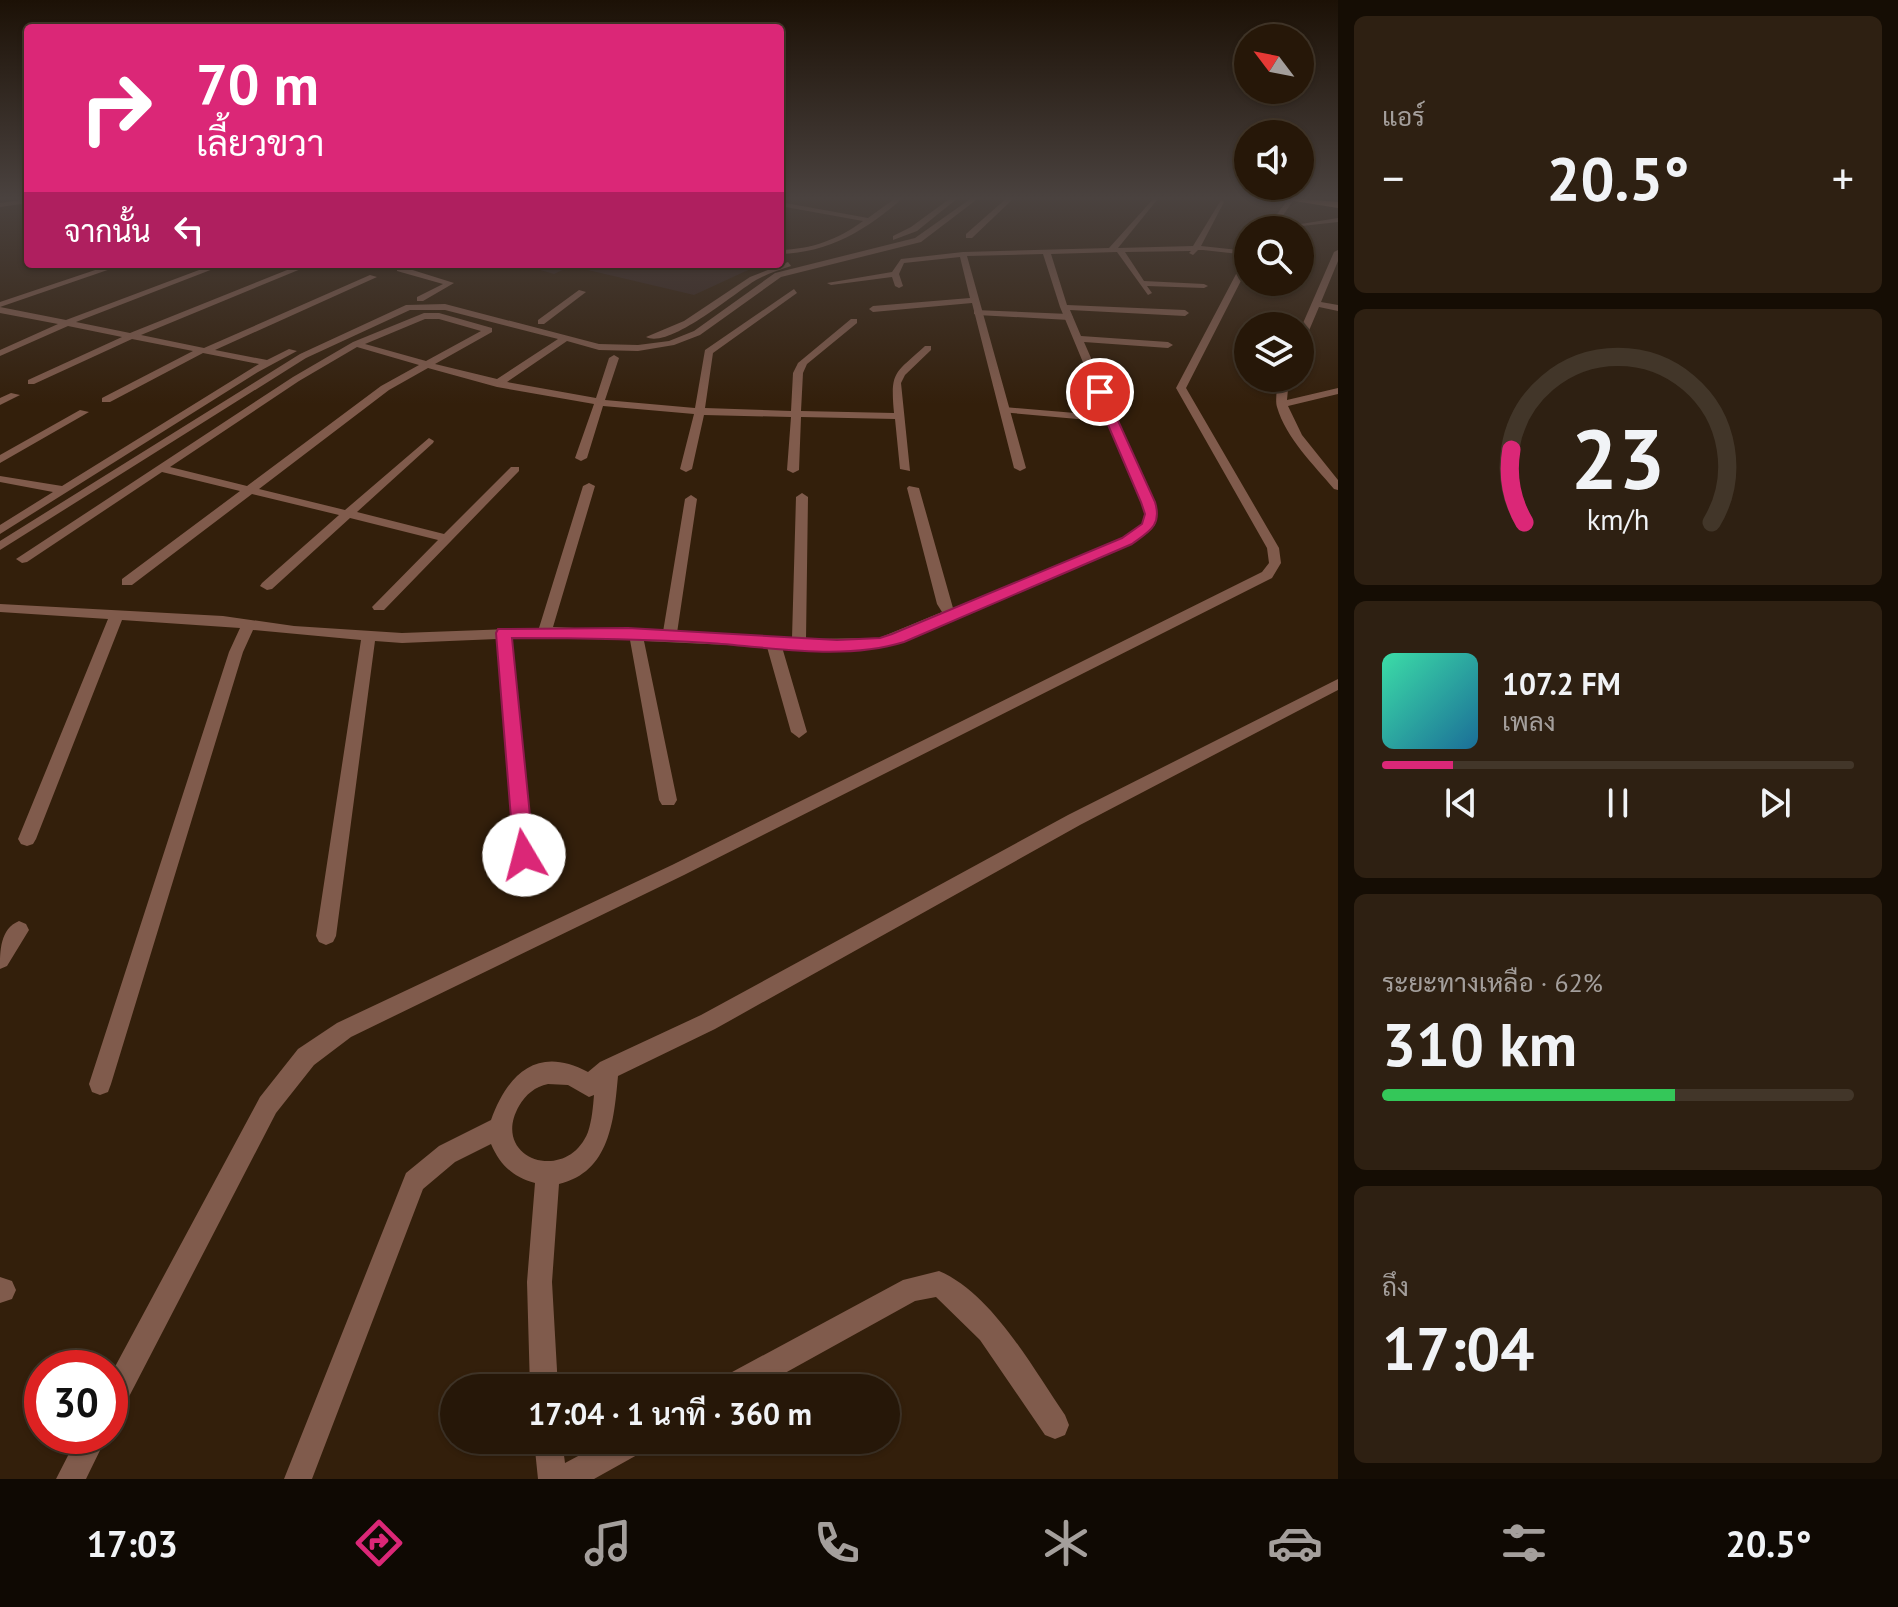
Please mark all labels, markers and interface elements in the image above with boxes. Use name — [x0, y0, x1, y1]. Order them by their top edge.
north arrow — [1234, 24, 1314, 104]
map controls — [1234, 24, 1314, 392]
text: 70 m — [196, 48, 319, 120]
icon: right — [64, 56, 168, 160]
text: แอร์ — [1382, 100, 1425, 133]
text: เลี้ยวขวา — [196, 119, 324, 166]
button: sound — [1234, 120, 1314, 200]
text: 20.5° — [1546, 139, 1690, 217]
text: − — [1382, 149, 1404, 206]
text: + — [1832, 149, 1854, 206]
icon: left — [167, 208, 211, 252]
text: จากนั้น — [64, 211, 151, 250]
button: search — [1234, 216, 1314, 296]
button: layers — [1234, 312, 1314, 392]
pin — [1066, 358, 1134, 426]
icon: arrive — [1078, 370, 1122, 414]
text: 23 — [1571, 403, 1665, 511]
text: km/h — [1587, 501, 1649, 538]
text: 107.2 FM — [1502, 664, 1621, 703]
text: เพลง — [1502, 705, 1556, 738]
icon: previous — [1439, 781, 1483, 825]
icon: pause — [1596, 781, 1640, 825]
icon: next — [1753, 781, 1797, 825]
position arrow — [482, 813, 566, 897]
text: ระยะทางเหลือ · 62% — [1382, 966, 1603, 999]
text: 310 km — [1382, 1005, 1577, 1083]
text: ถึง — [1382, 1270, 1409, 1303]
text: 17:04 — [1382, 1309, 1534, 1387]
speed limit sign: 30 — [24, 1350, 128, 1454]
text: 17:04 · 1 นาที · 360 m — [528, 1394, 812, 1433]
icon: directions — [351, 1515, 407, 1571]
icon: music — [580, 1515, 636, 1571]
icon: phone — [809, 1515, 865, 1571]
icon: climate — [1038, 1515, 1094, 1571]
icon: car — [1267, 1515, 1323, 1571]
icon: filters — [1496, 1515, 1552, 1571]
text: 17:03 — [87, 1520, 178, 1567]
text: 20.5° — [1726, 1520, 1811, 1567]

